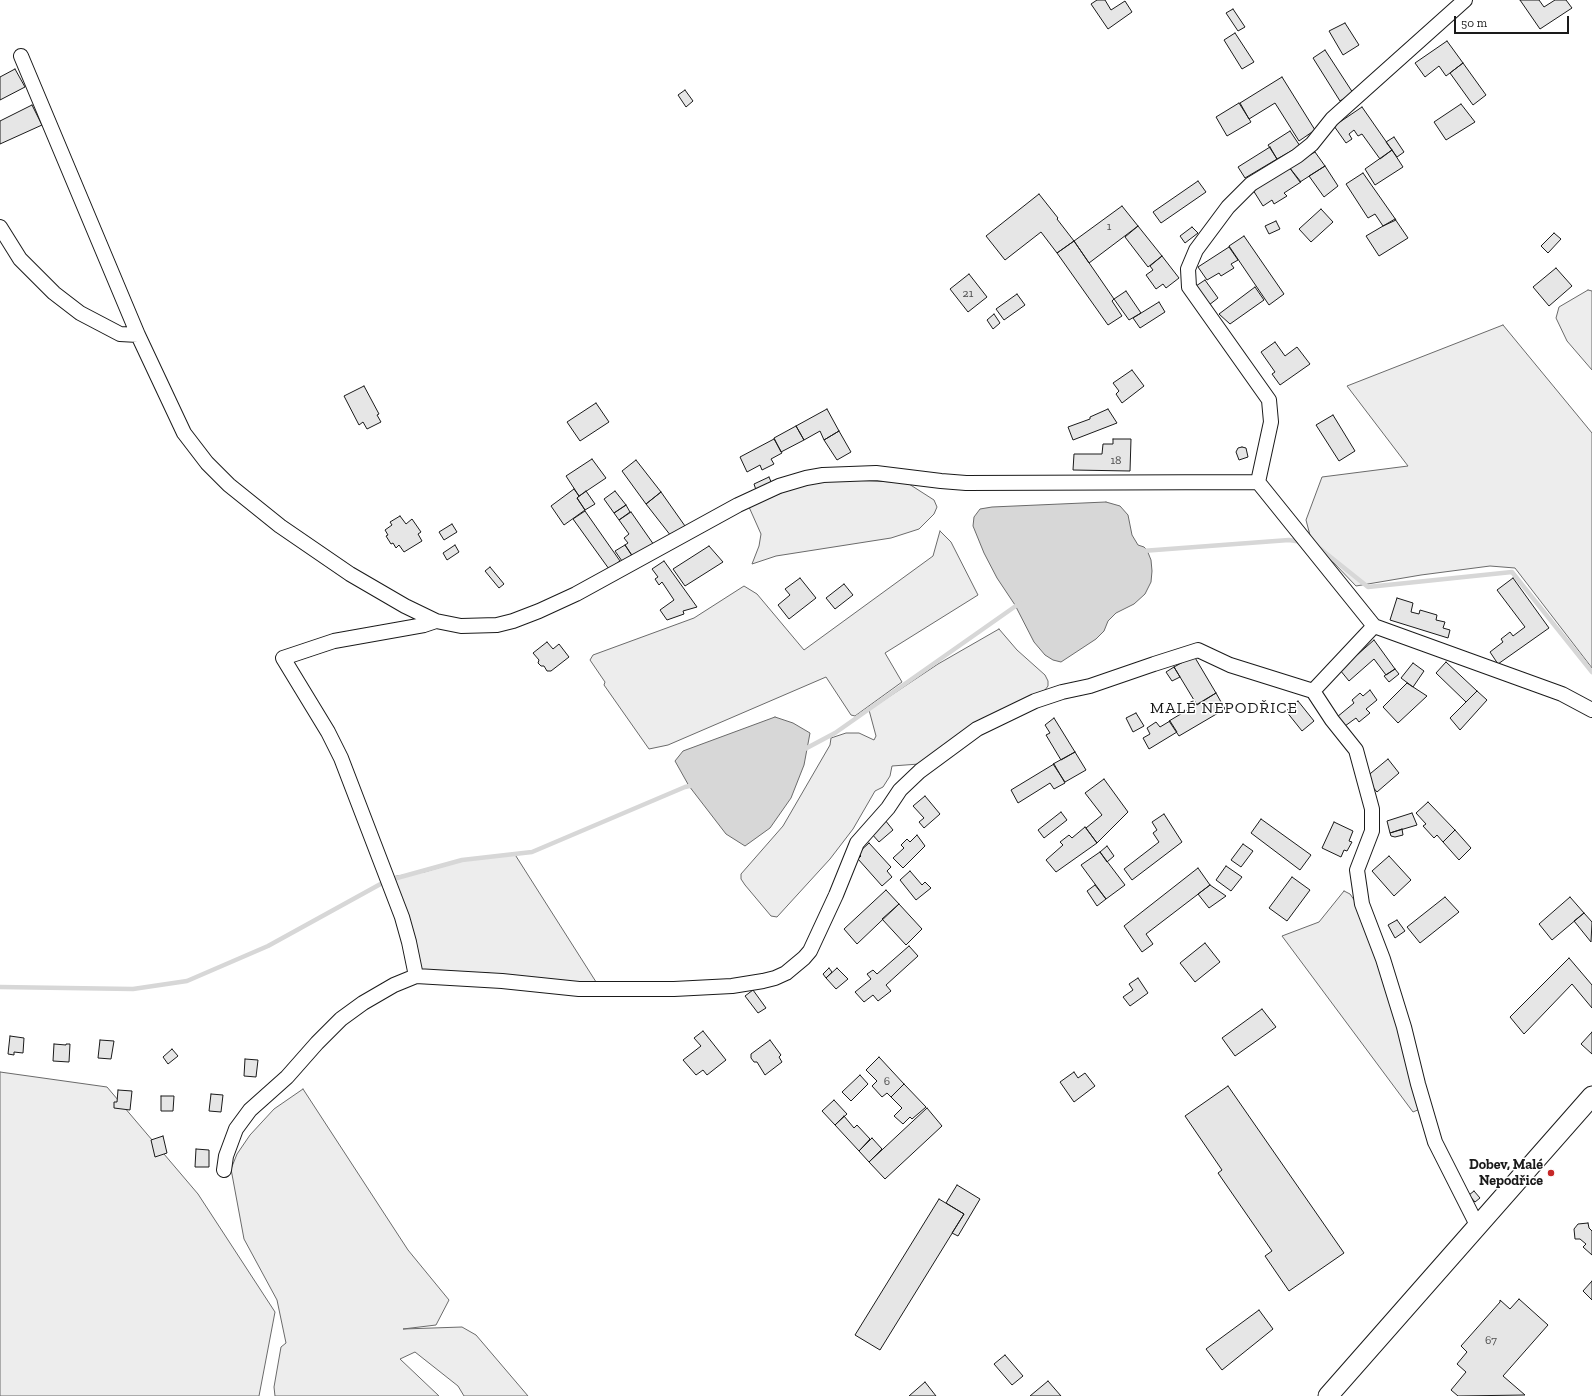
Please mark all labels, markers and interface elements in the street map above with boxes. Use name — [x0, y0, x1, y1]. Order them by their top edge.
scale bar — [1456, 8, 1571, 34]
text: 50 m — [1461, 16, 1487, 30]
house number: 1 — [1107, 220, 1111, 234]
house number: 21 — [963, 287, 973, 301]
house number: 18 — [1110, 454, 1122, 468]
district label: MALÉ NEPODŘICE — [1150, 698, 1298, 718]
house number: 6 — [884, 1075, 890, 1089]
place label: Dobev, Malé Nepodřice — [1469, 1157, 1543, 1190]
marker: Dobev, Malé Nepodřice — [1546, 1168, 1556, 1178]
house number: 67 — [1485, 1334, 1497, 1348]

